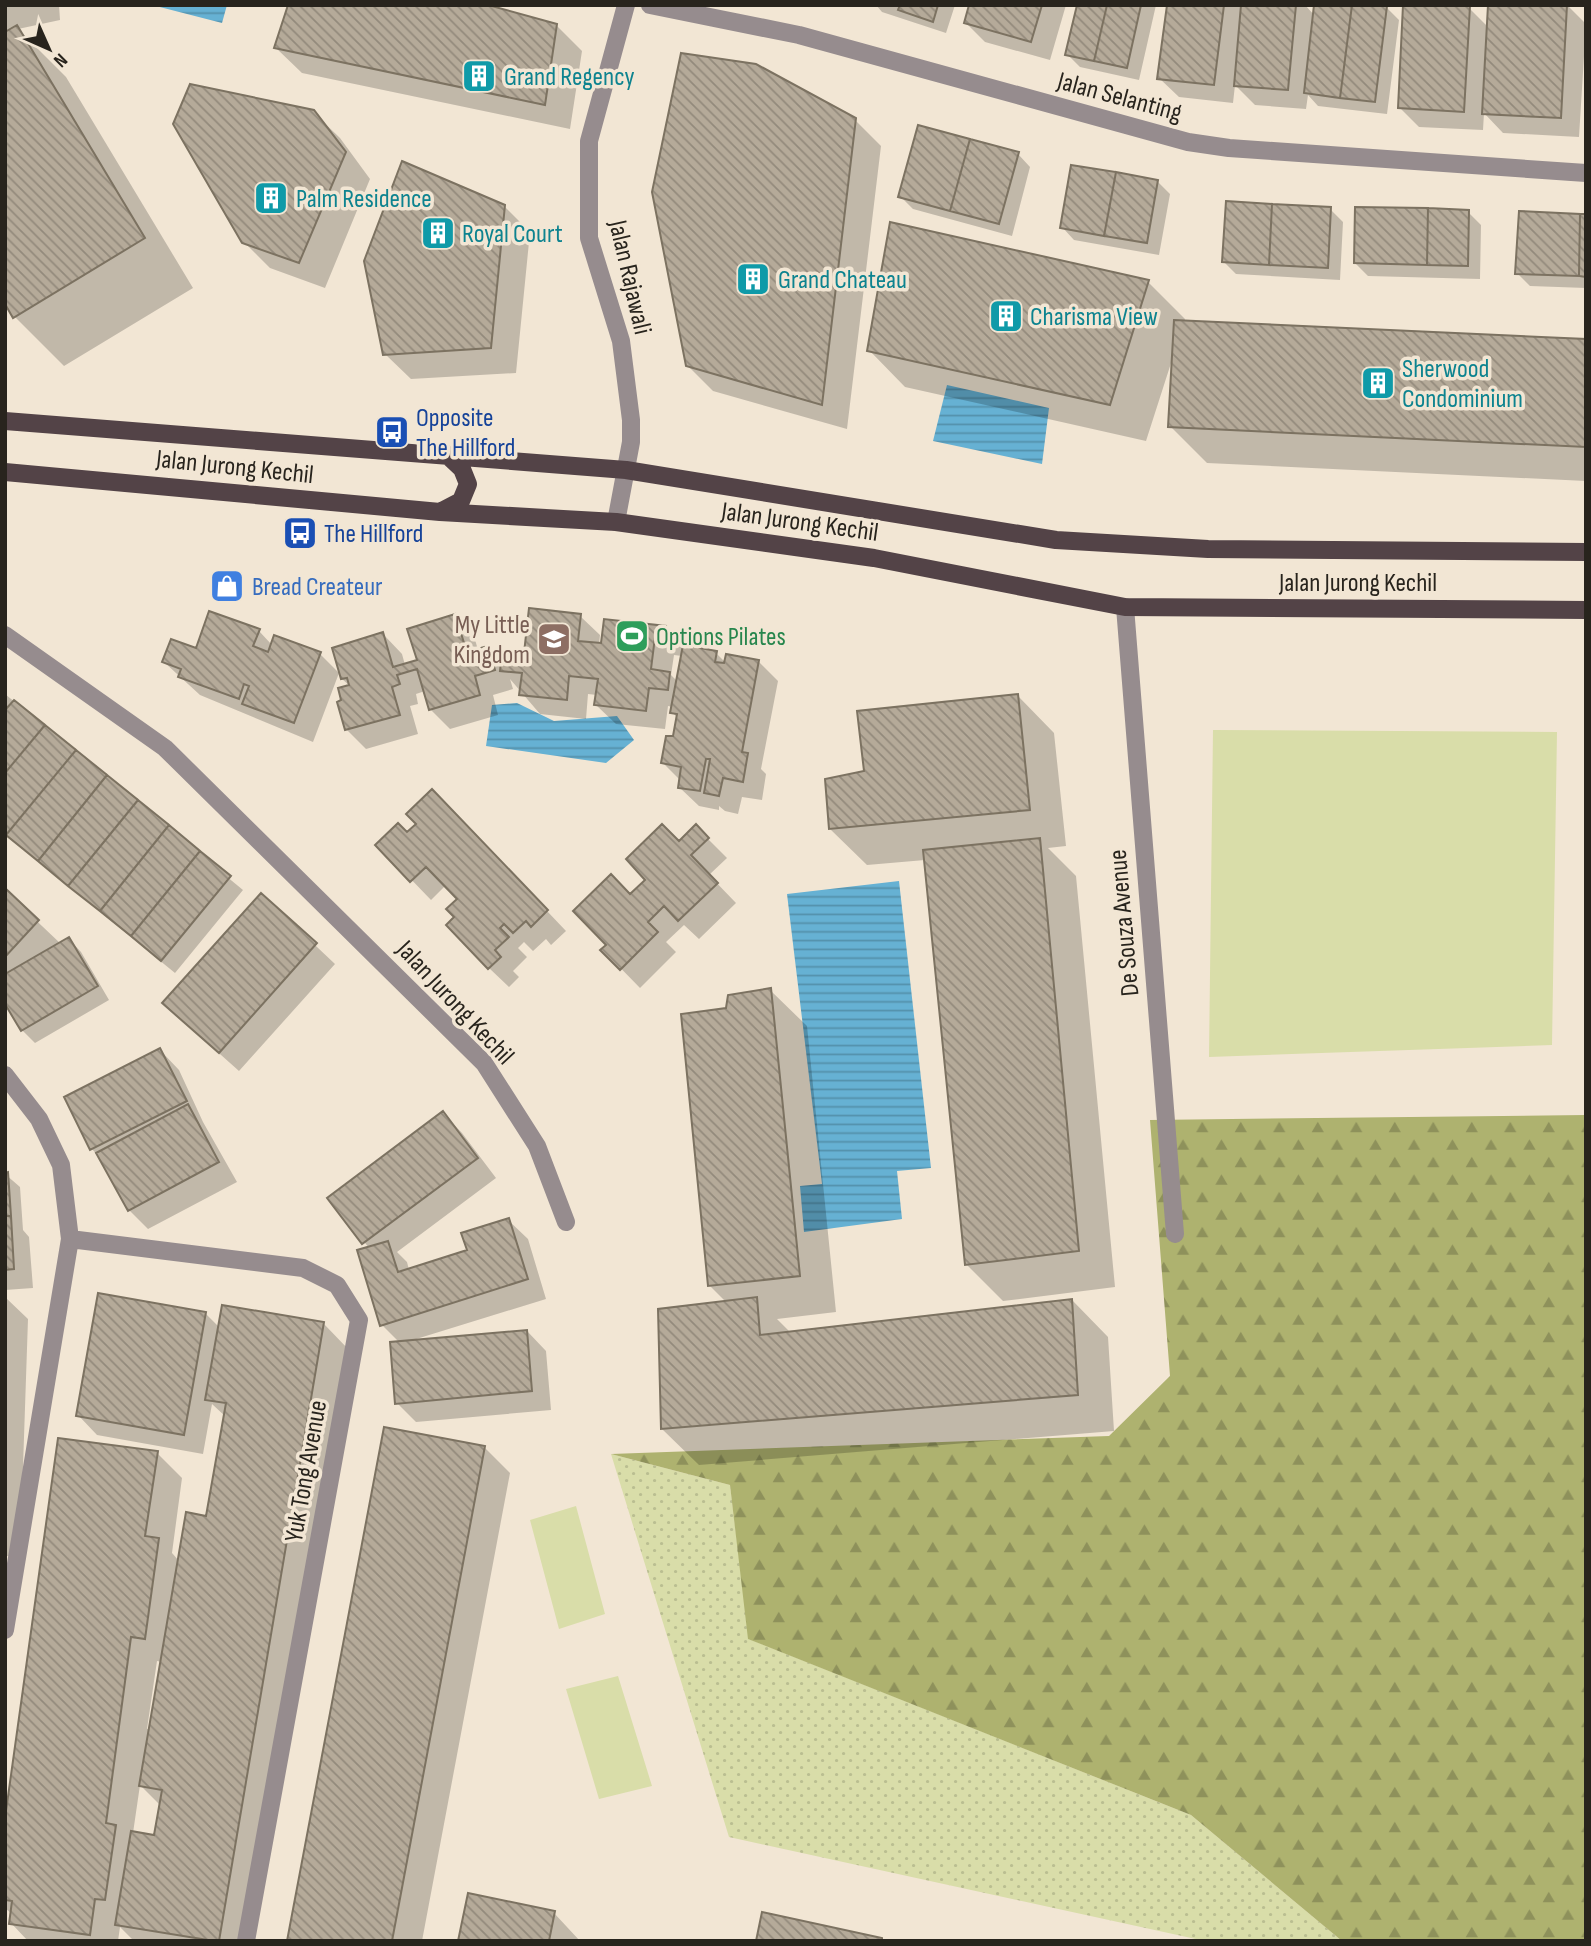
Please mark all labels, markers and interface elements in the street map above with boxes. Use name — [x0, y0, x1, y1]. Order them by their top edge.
north arrow — [14, 14, 84, 84]
text: N — [48, 48, 72, 72]
building icon: Grand Regency — [460, 57, 498, 95]
place label: Grand Regency — [504, 62, 634, 93]
street label: Jalan Selanting — [1053, 66, 1185, 129]
building icon: Palm Residence — [252, 179, 290, 217]
place label: Palm Residence — [296, 184, 432, 215]
building icon: Royal Court — [419, 214, 457, 252]
street label: Jalan Rajawali — [601, 216, 658, 337]
place label: Royal Court — [462, 219, 563, 250]
building icon: Grand Chateau — [734, 260, 772, 298]
place label: Grand Chateau — [778, 265, 907, 296]
building icon: Charisma View — [987, 297, 1025, 335]
place label: Charisma View — [1030, 302, 1158, 333]
place label: Sherwood Condominium — [1402, 354, 1523, 415]
building icon: Sherwood Condominium — [1359, 364, 1397, 402]
place label: Opposite The Hillford — [416, 403, 515, 464]
bus stop icon: Opposite The Hillford — [373, 413, 411, 451]
street label: Jalan Jurong Kechil — [154, 444, 315, 491]
street label: Jalan Jurong Kechil — [718, 496, 880, 549]
bus stop icon: The Hillford — [281, 514, 319, 552]
place label: The Hillford — [324, 519, 423, 550]
shop icon: Bread Createur — [208, 567, 246, 605]
street label: Jalan Jurong Kechil — [1278, 568, 1437, 599]
place label: Bread Createur — [252, 572, 383, 603]
place label: My Little Kingdom — [454, 610, 530, 671]
sports icon: Options Pilates — [613, 617, 651, 655]
school or university icon: My Little Kingdom — [535, 620, 573, 658]
place label: Options Pilates — [656, 622, 786, 653]
street label: De Souza Avenue — [1103, 848, 1146, 998]
street label: Jalan Jurong Kechil — [389, 934, 520, 1071]
street label: Yuk Tong Avenue — [279, 1398, 334, 1545]

